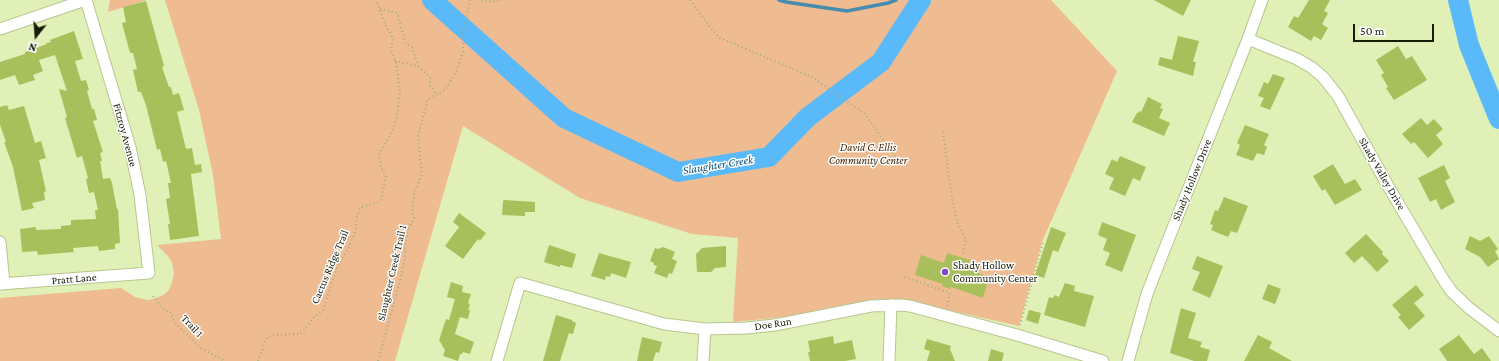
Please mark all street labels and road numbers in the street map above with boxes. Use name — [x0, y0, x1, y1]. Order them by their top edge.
street label: Fitzroy Avenue — [110, 102, 140, 168]
street label: Shady Valley Drive — [1356, 135, 1408, 213]
street label: Shady Hollow Drive — [1170, 137, 1214, 223]
street label: Slaughter Creek Trail 1 — [375, 224, 409, 322]
street label: Cactus Ridge Trail — [308, 228, 352, 306]
street label: Pratt Lane — [51, 270, 97, 288]
street label: Trail 1 — [178, 312, 206, 340]
street label: Doe Run — [754, 315, 792, 333]

